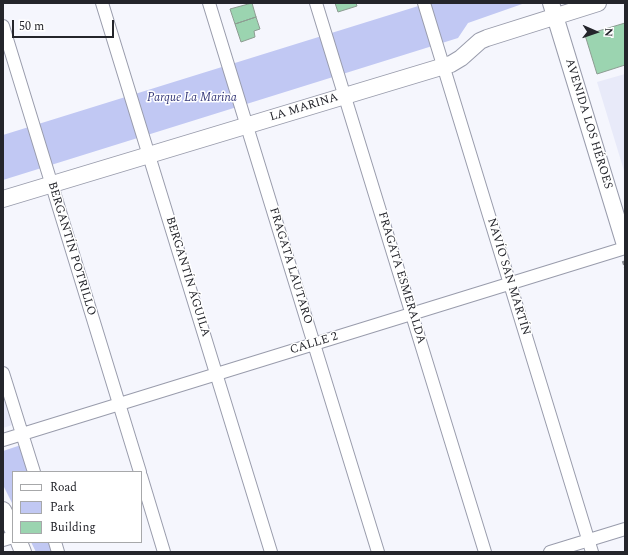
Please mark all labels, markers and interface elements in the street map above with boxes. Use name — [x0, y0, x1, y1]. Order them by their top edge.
scale bar — [14, 12, 116, 38]
north arrow — [576, 12, 616, 52]
text: 50 m — [19, 17, 44, 36]
text: N — [600, 28, 617, 37]
street label: AVENIDA LOS HÉROES — [561, 57, 615, 191]
street label: LA MARINA — [268, 91, 340, 125]
park label: Parque La Marina — [147, 92, 237, 106]
street label: BERGANTÍN POTRILLO — [44, 180, 98, 318]
street label: FRAGATA LAUTARO — [265, 206, 315, 326]
street label: FRAGATA ESMERALDA — [374, 210, 428, 346]
street label: BERGANTÍN ÁGUILA — [162, 215, 212, 339]
street label: NAVÍO SAN MARTÍN — [483, 217, 533, 337]
street label: CALLE 2 — [288, 330, 340, 358]
legend — [12, 471, 142, 543]
text: Road — [50, 478, 77, 497]
text: Park — [50, 498, 75, 517]
text: Building — [50, 518, 96, 537]

